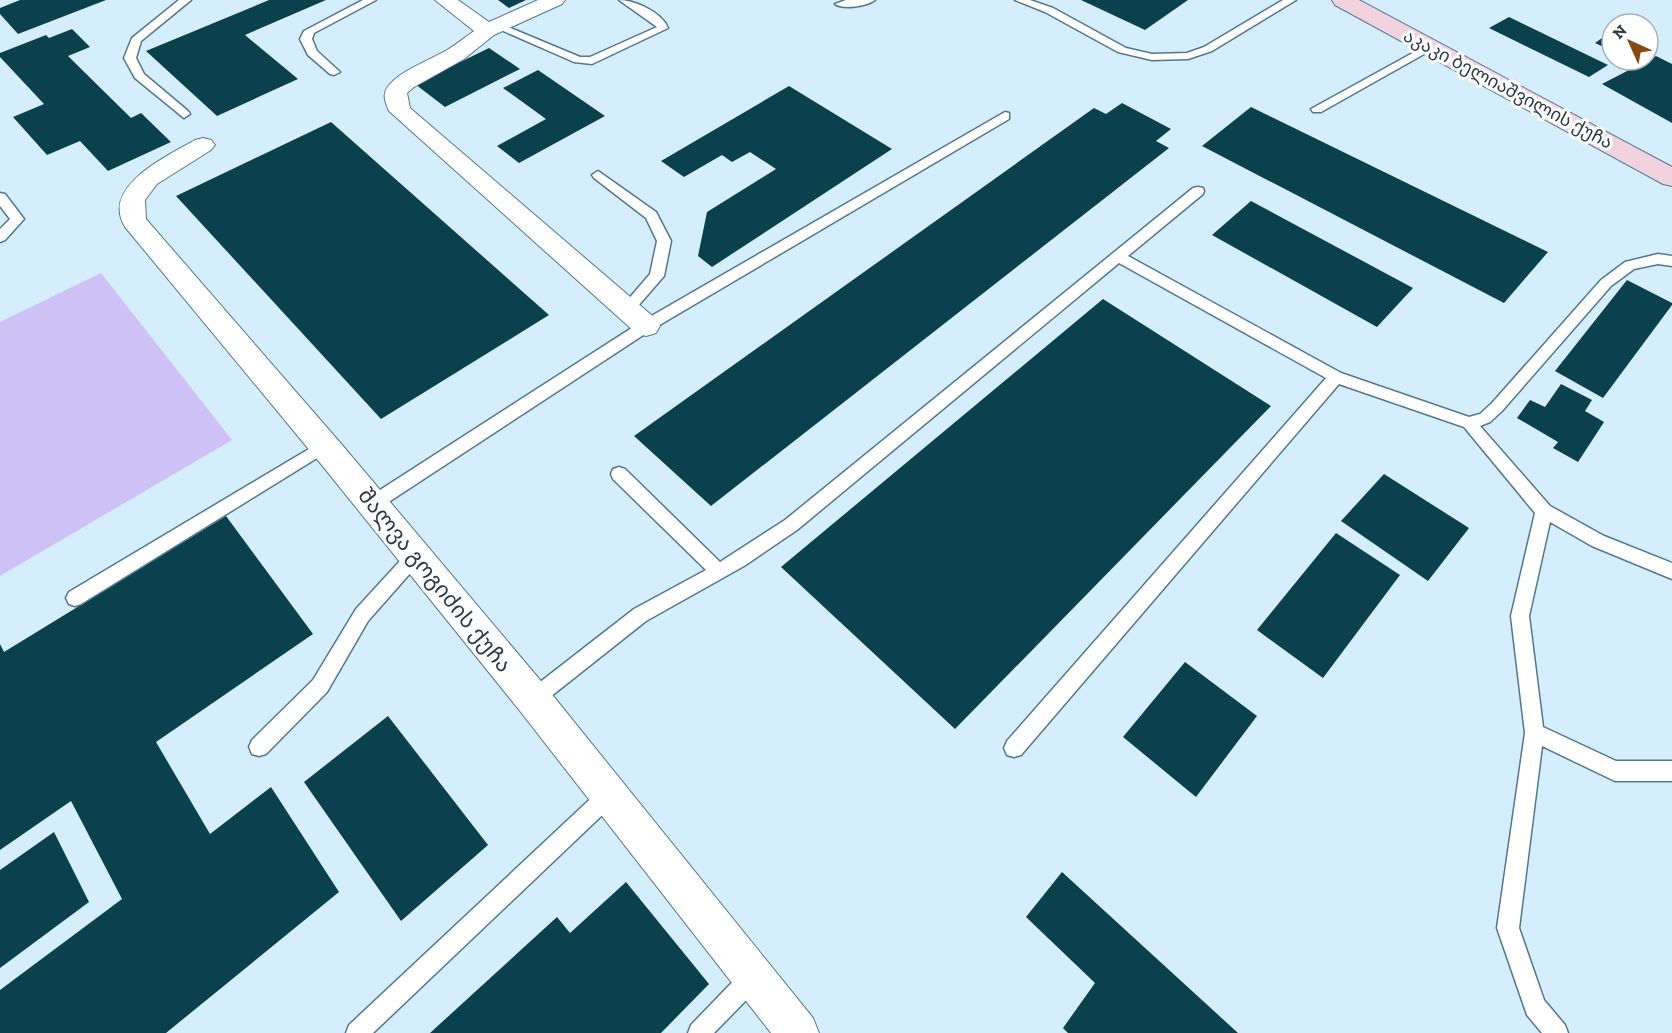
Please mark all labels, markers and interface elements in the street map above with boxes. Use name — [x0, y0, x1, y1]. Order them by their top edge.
north arrow — [1600, 12, 1660, 72]
text: N — [1609, 21, 1631, 43]
street label: აკაკი ბელიაშვილის ქუჩა — [1400, 24, 1616, 154]
street label: შალვა გოგიძის ქუჩა — [352, 482, 518, 678]

